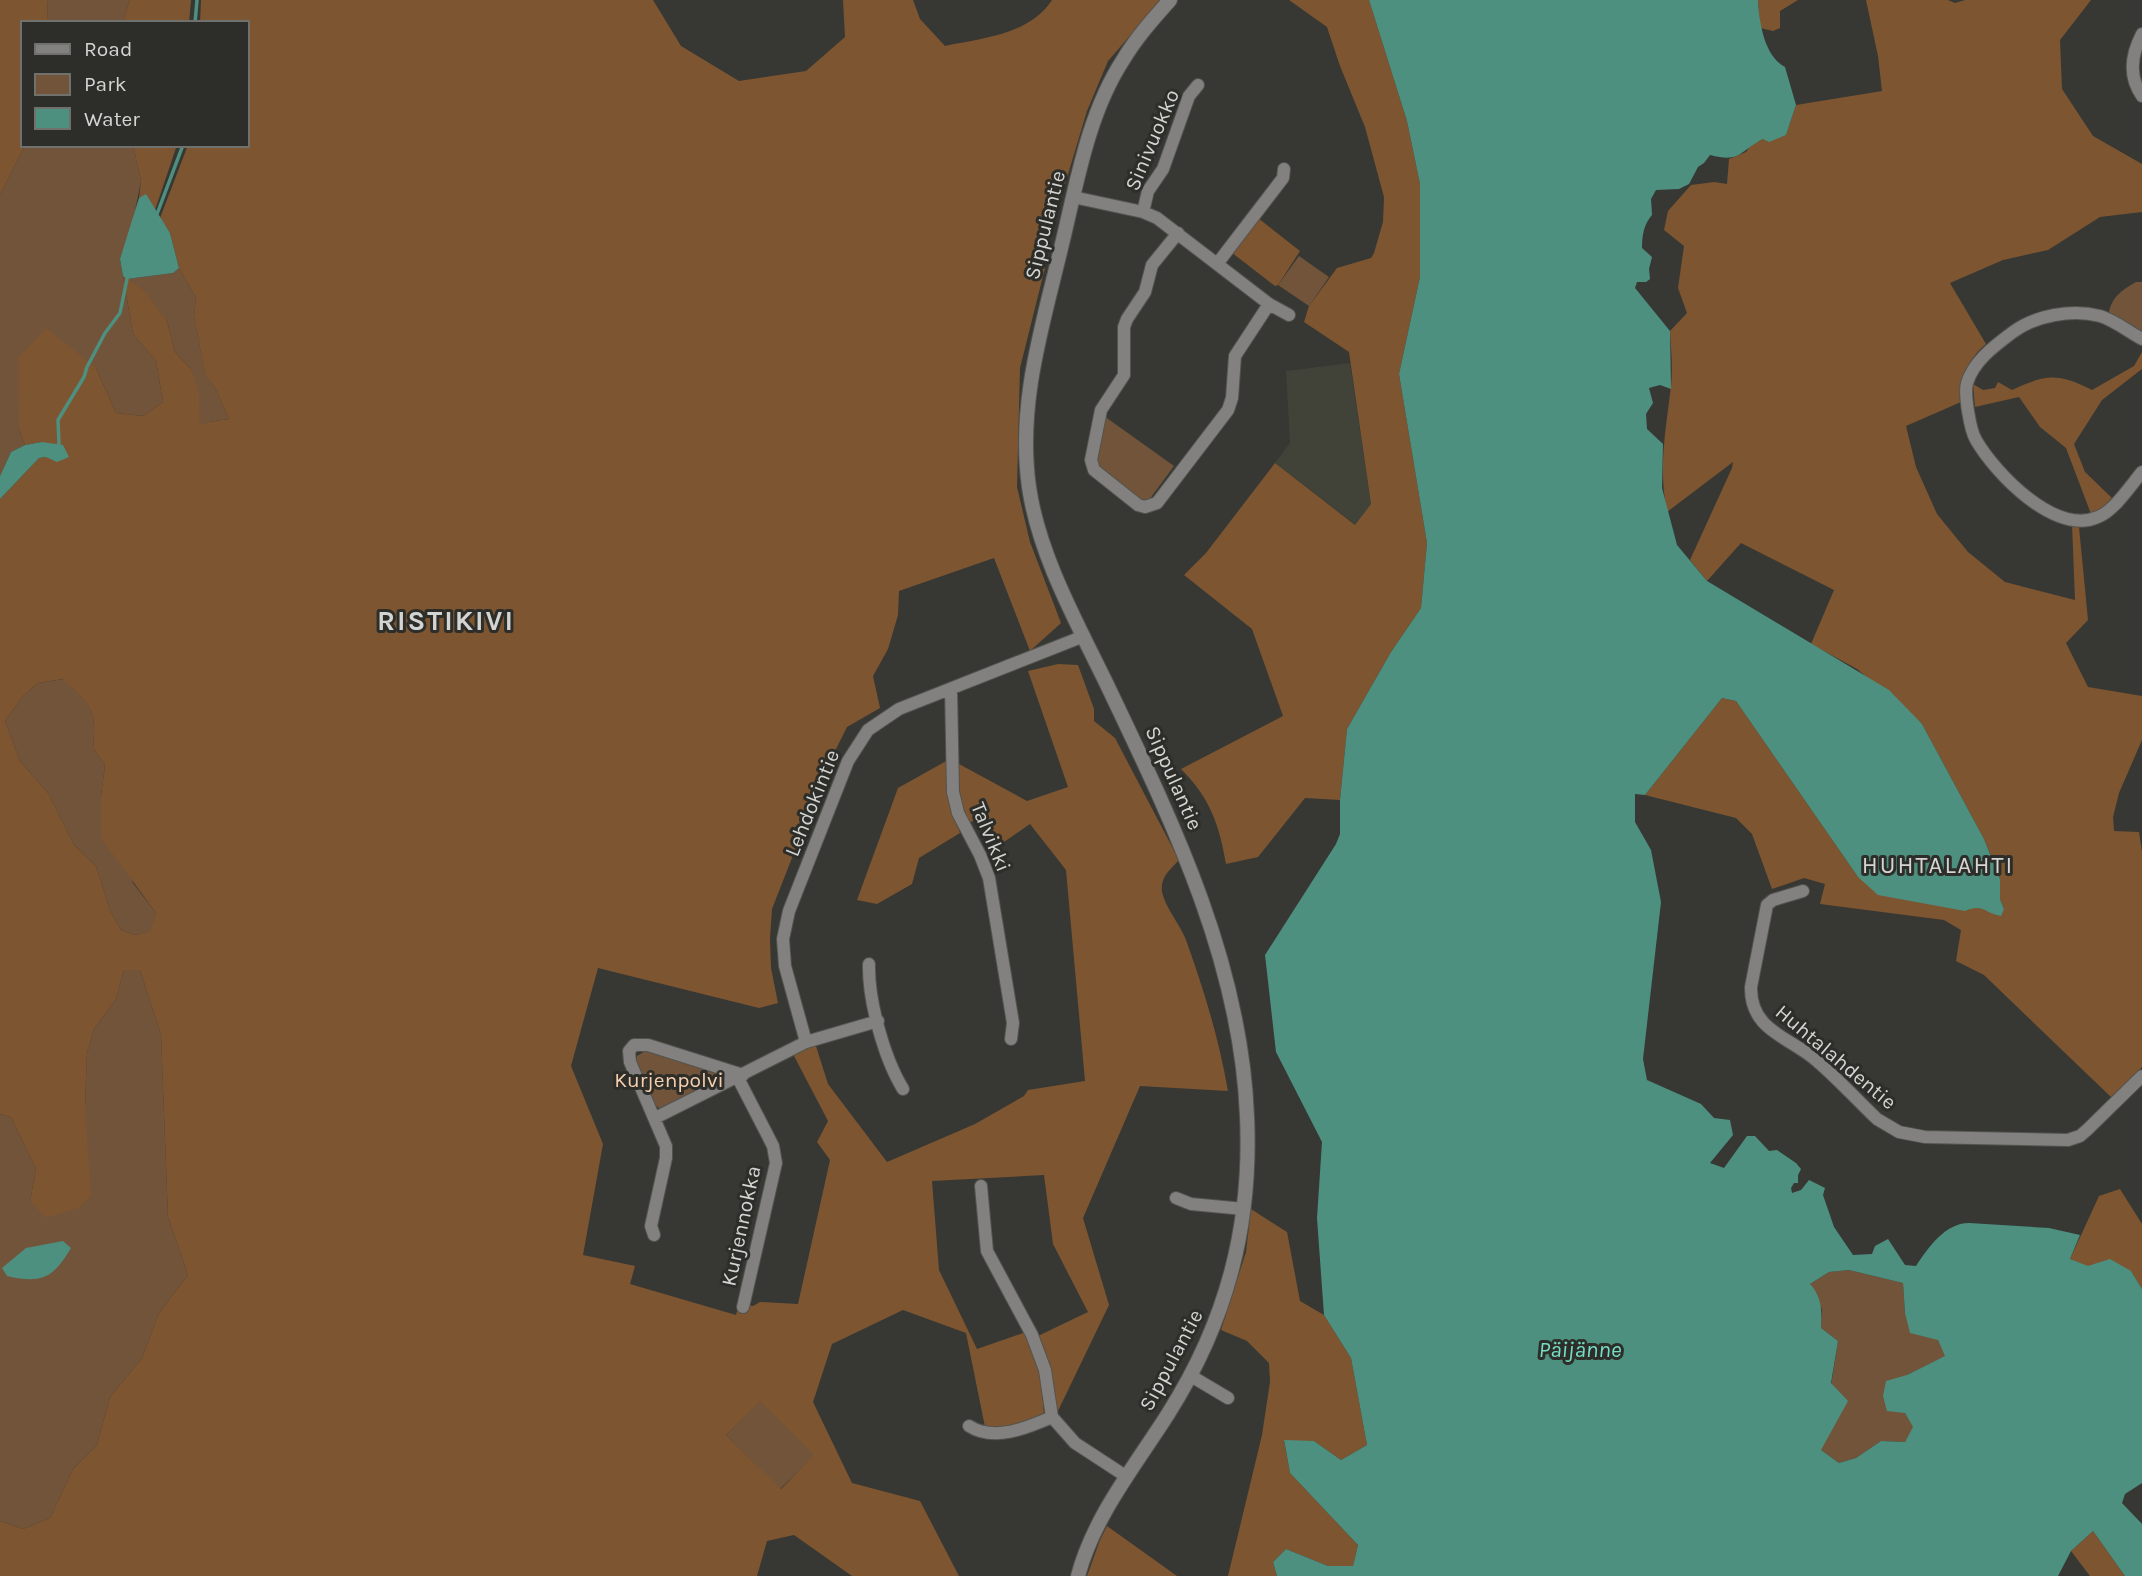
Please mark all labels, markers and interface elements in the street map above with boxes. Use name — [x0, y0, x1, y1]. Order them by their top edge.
legend — [21, 21, 248, 147]
text: Road — [84, 37, 132, 61]
text: Park — [84, 72, 127, 96]
street label: Sinivuokko — [1120, 86, 1184, 194]
text: Water — [84, 107, 140, 131]
street label: Sippulantie — [1020, 168, 1070, 282]
district label: RISTIKIVI — [377, 604, 515, 637]
street label: Sippulantie — [1140, 722, 1208, 834]
street label: Lehdokintie — [780, 746, 844, 860]
street label: Talvikki — [966, 799, 1016, 875]
district label: HUHTALAHTI — [1862, 851, 2014, 879]
street label: Huhtalahdentie — [1771, 1000, 1901, 1114]
park label: Kurjenpolvi — [614, 1068, 724, 1092]
street label: Kurjennokka — [717, 1164, 765, 1288]
street label: Sippulantie — [1134, 1305, 1208, 1415]
water label: Päijänne — [1539, 1336, 1622, 1363]

